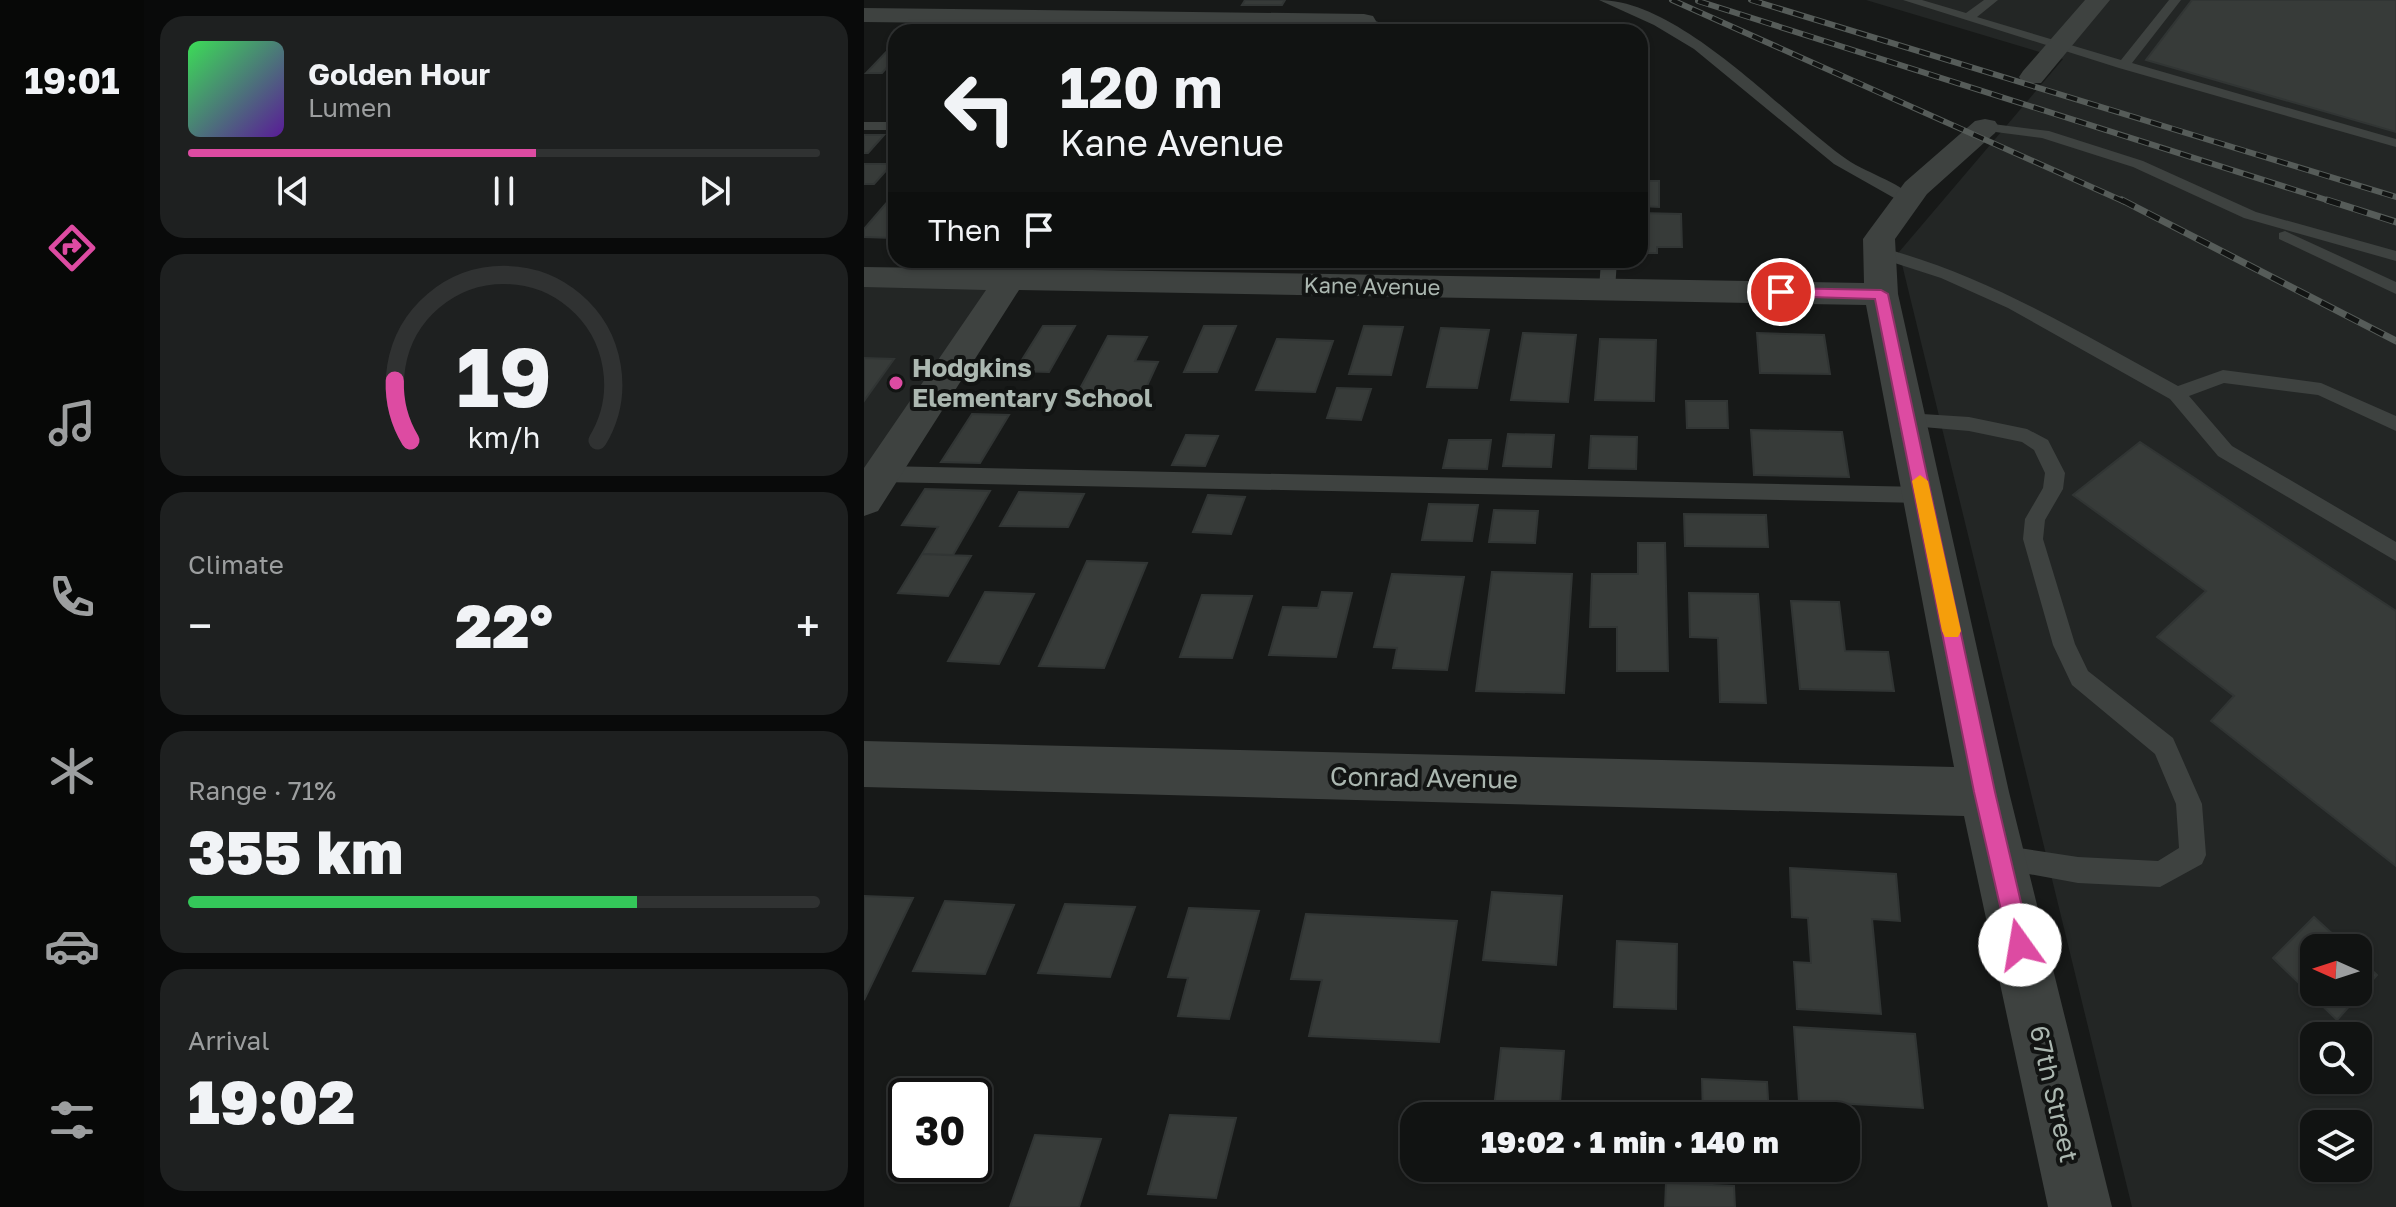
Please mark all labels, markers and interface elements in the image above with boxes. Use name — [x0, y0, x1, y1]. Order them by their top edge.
text: 120 m — [1060, 53, 1222, 120]
text: Golden Hour — [308, 56, 490, 92]
icon: left — [928, 56, 1032, 160]
text: 19:01 — [25, 59, 119, 102]
text: Lumen — [308, 92, 392, 123]
text: Kane Avenue — [1060, 121, 1284, 164]
icon: previous — [271, 169, 315, 213]
icon: pause — [482, 169, 526, 213]
icon: next — [693, 169, 737, 213]
icon: arrive — [1017, 208, 1061, 252]
text: Then — [928, 212, 1001, 248]
icon: directions — [44, 220, 100, 276]
pin — [1747, 258, 1815, 326]
icon: arrive — [1759, 270, 1803, 314]
street label: Kane Avenue — [1303, 271, 1441, 300]
text: 19 — [456, 325, 552, 425]
place label: Hodgkins Elementary School — [912, 352, 1153, 413]
marker: Hodgkins Elementary School — [887, 374, 905, 392]
icon: music — [44, 395, 100, 451]
text: km/h — [468, 420, 540, 454]
text: Climate — [188, 549, 284, 580]
icon: phone — [44, 569, 100, 625]
text: 22° — [455, 589, 553, 661]
text: − — [188, 599, 212, 652]
text: + — [796, 599, 820, 652]
icon: climate — [44, 743, 100, 799]
street label: Conrad Avenue — [1330, 760, 1518, 795]
text: Range · 71% — [188, 775, 336, 806]
text: 355 km — [188, 815, 403, 887]
position arrow — [1978, 903, 2062, 987]
icon: car — [44, 918, 100, 974]
north arrow — [2300, 934, 2372, 1006]
map controls — [2300, 934, 2372, 1182]
street label: 67th Street — [2024, 1022, 2085, 1165]
button: search — [2300, 1022, 2372, 1094]
text: Arrival — [188, 1025, 269, 1056]
text: 19:02 — [188, 1065, 355, 1137]
speed limit sign: 30 — [888, 1078, 992, 1182]
icon: filters — [44, 1092, 100, 1148]
button: layers — [2300, 1110, 2372, 1182]
text: 19:02 · 1 min · 140 m — [1481, 1124, 1779, 1160]

